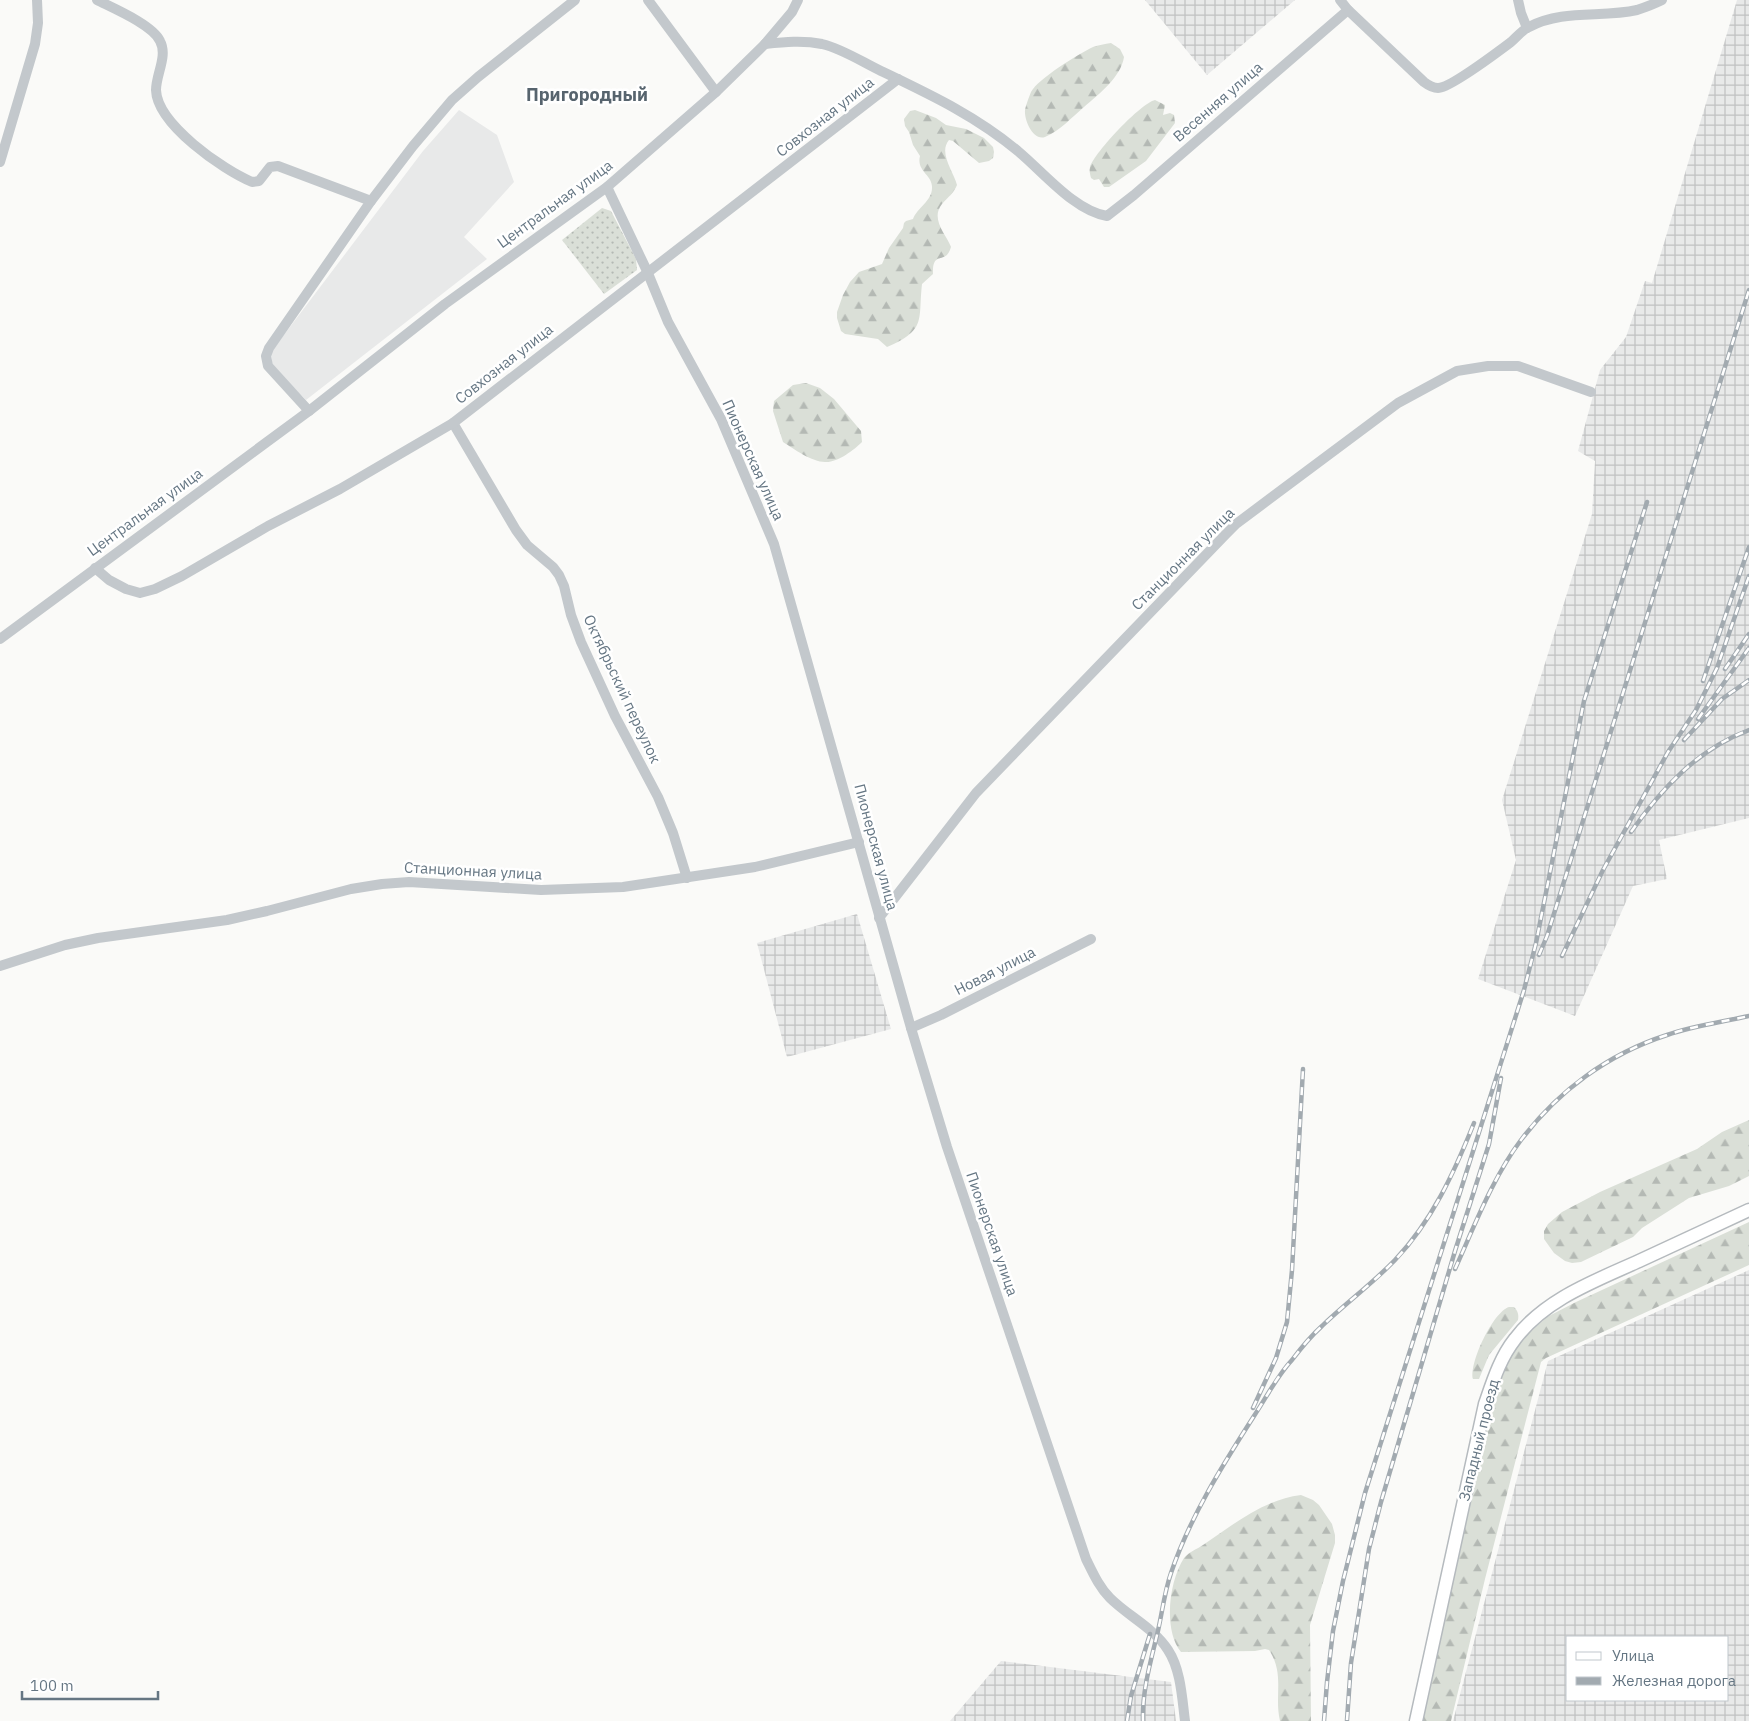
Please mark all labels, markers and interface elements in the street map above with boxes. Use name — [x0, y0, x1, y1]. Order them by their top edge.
street label: Весенняя улица — [1169, 58, 1266, 146]
street label: Совхозная улица — [772, 72, 877, 161]
district label: Пригородный — [526, 83, 648, 106]
street label: Центральная улица — [493, 155, 616, 252]
street label: Совхозная улица — [451, 319, 556, 408]
street label: Пионерская улица — [718, 396, 789, 523]
street label: Центральная улица — [83, 463, 206, 560]
street label: Станционная улица — [1127, 503, 1238, 614]
street label: Октябрьский переулок — [580, 611, 665, 766]
street label: Пионерская улица — [850, 782, 903, 912]
street label: Станционная улица — [404, 857, 542, 884]
street label: Новая улица — [951, 942, 1038, 999]
street label: Пионерская улица — [962, 1169, 1023, 1298]
street label: Западный проезд — [1454, 1377, 1503, 1503]
legend — [1566, 1636, 1729, 1701]
text: Улица — [1612, 1646, 1654, 1665]
scale bar — [22, 1668, 159, 1700]
text: Железная дорога — [1612, 1671, 1736, 1690]
text: 100 m — [30, 1676, 74, 1695]

